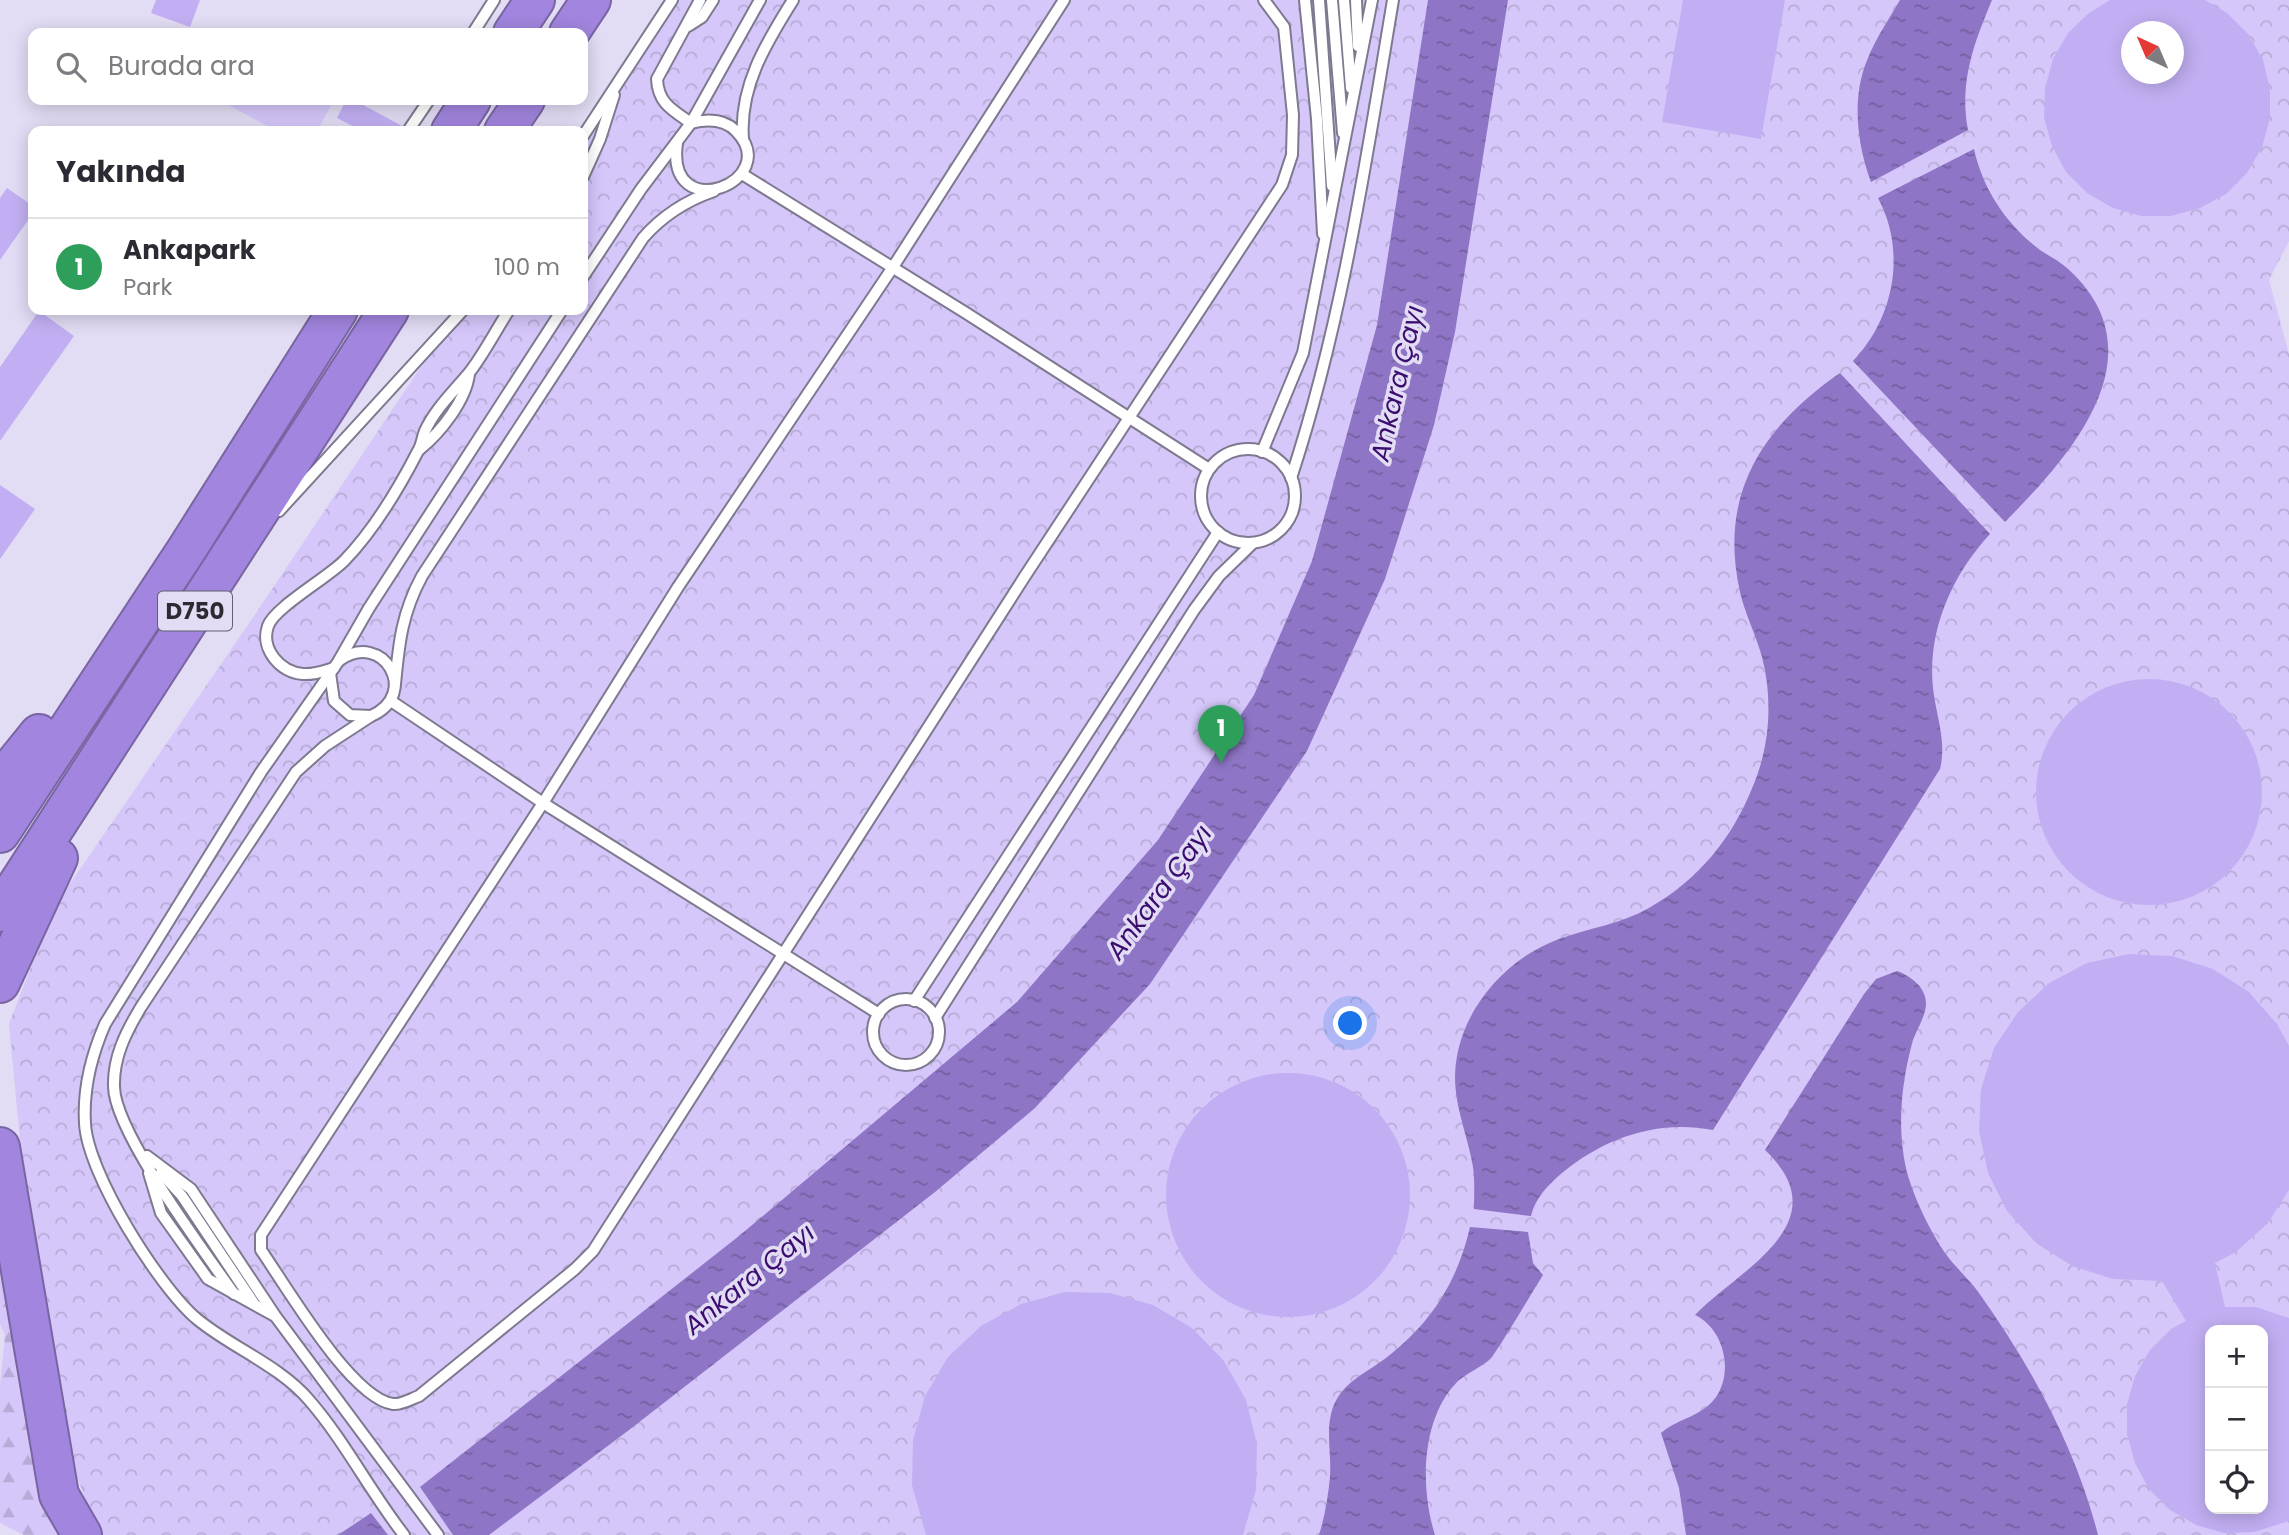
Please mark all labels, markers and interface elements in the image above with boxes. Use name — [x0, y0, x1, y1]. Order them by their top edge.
north arrow — [2121, 21, 2184, 84]
search box — [28, 28, 588, 105]
icon: search — [52, 48, 90, 86]
text: Burada ara — [108, 48, 255, 84]
text: Yakında — [56, 150, 186, 193]
text: Ankapark — [123, 232, 256, 268]
text: 1 — [75, 251, 83, 283]
text: 100 m — [494, 251, 560, 283]
text: Park — [123, 271, 172, 303]
water label: Ankara Çayı — [1361, 302, 1432, 465]
road number: D750 — [158, 592, 232, 631]
pin: 1 — [1198, 705, 1244, 763]
water label: Ankara Çayı — [1097, 817, 1220, 968]
your location — [1333, 1006, 1367, 1040]
water label: Ankara Çayı — [675, 1215, 822, 1344]
map controls — [2205, 1325, 2268, 1514]
button: + — [2205, 1325, 2268, 1388]
button: − — [2205, 1388, 2268, 1451]
button: locate — [2205, 1451, 2268, 1514]

